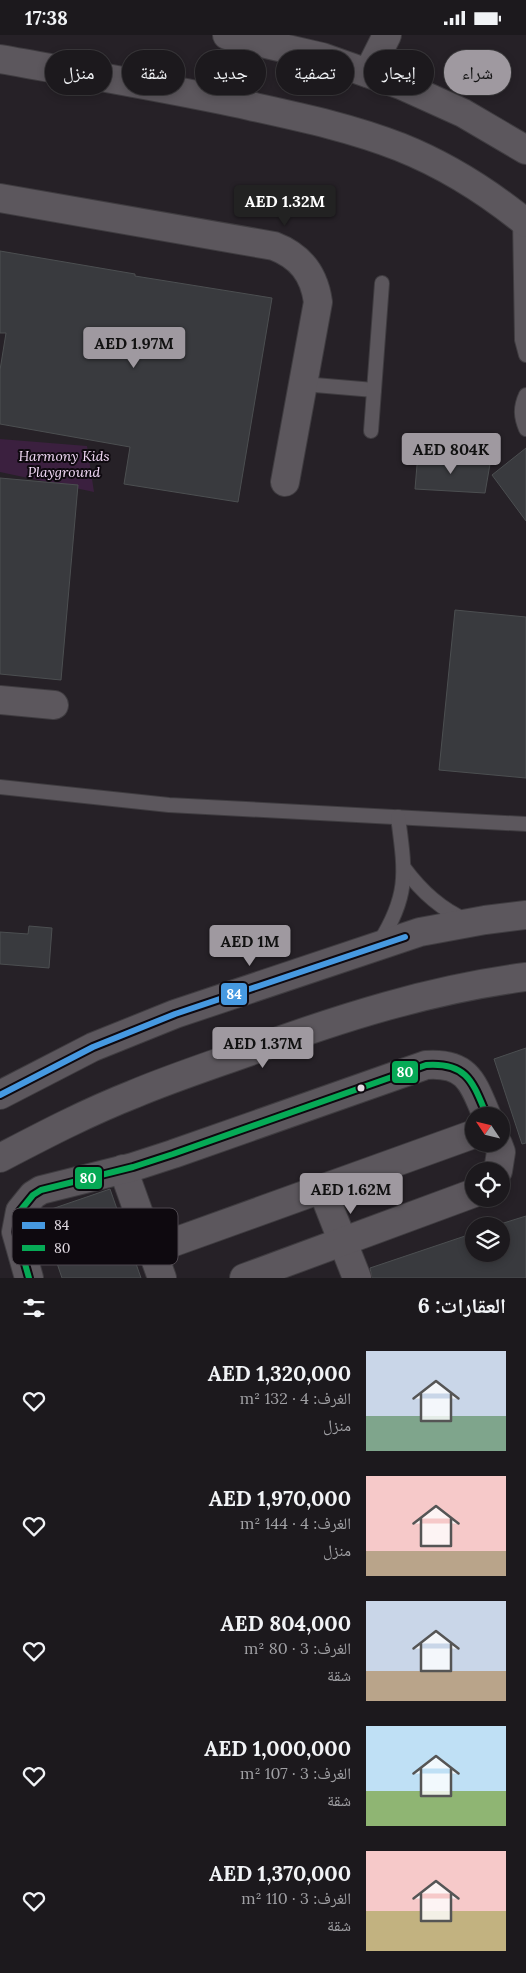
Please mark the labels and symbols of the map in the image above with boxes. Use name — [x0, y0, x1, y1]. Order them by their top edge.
pin: AED 1.32M — [228, 185, 342, 227]
pin: AED 1.97M — [77, 327, 191, 369]
pin: AED 804K — [399, 433, 503, 475]
park label: Harmony Kids Playground — [18, 447, 110, 481]
pin: AED 1M — [209, 925, 291, 967]
line badge: 84 — [220, 982, 248, 1006]
text: 84 — [226, 985, 242, 1003]
pin: AED 1.37M — [206, 1027, 320, 1069]
line badge: 80 — [391, 1060, 419, 1084]
text: 80 — [397, 1063, 414, 1081]
unlabelled marker — [356, 1083, 366, 1093]
north arrow — [465, 1107, 510, 1153]
line badge: 80 — [74, 1166, 103, 1190]
text: 80 — [80, 1169, 97, 1187]
pin: AED 1.62M — [294, 1173, 408, 1215]
legend — [12, 1208, 178, 1265]
text: 84 — [54, 1216, 70, 1234]
text: 80 — [54, 1239, 71, 1257]

